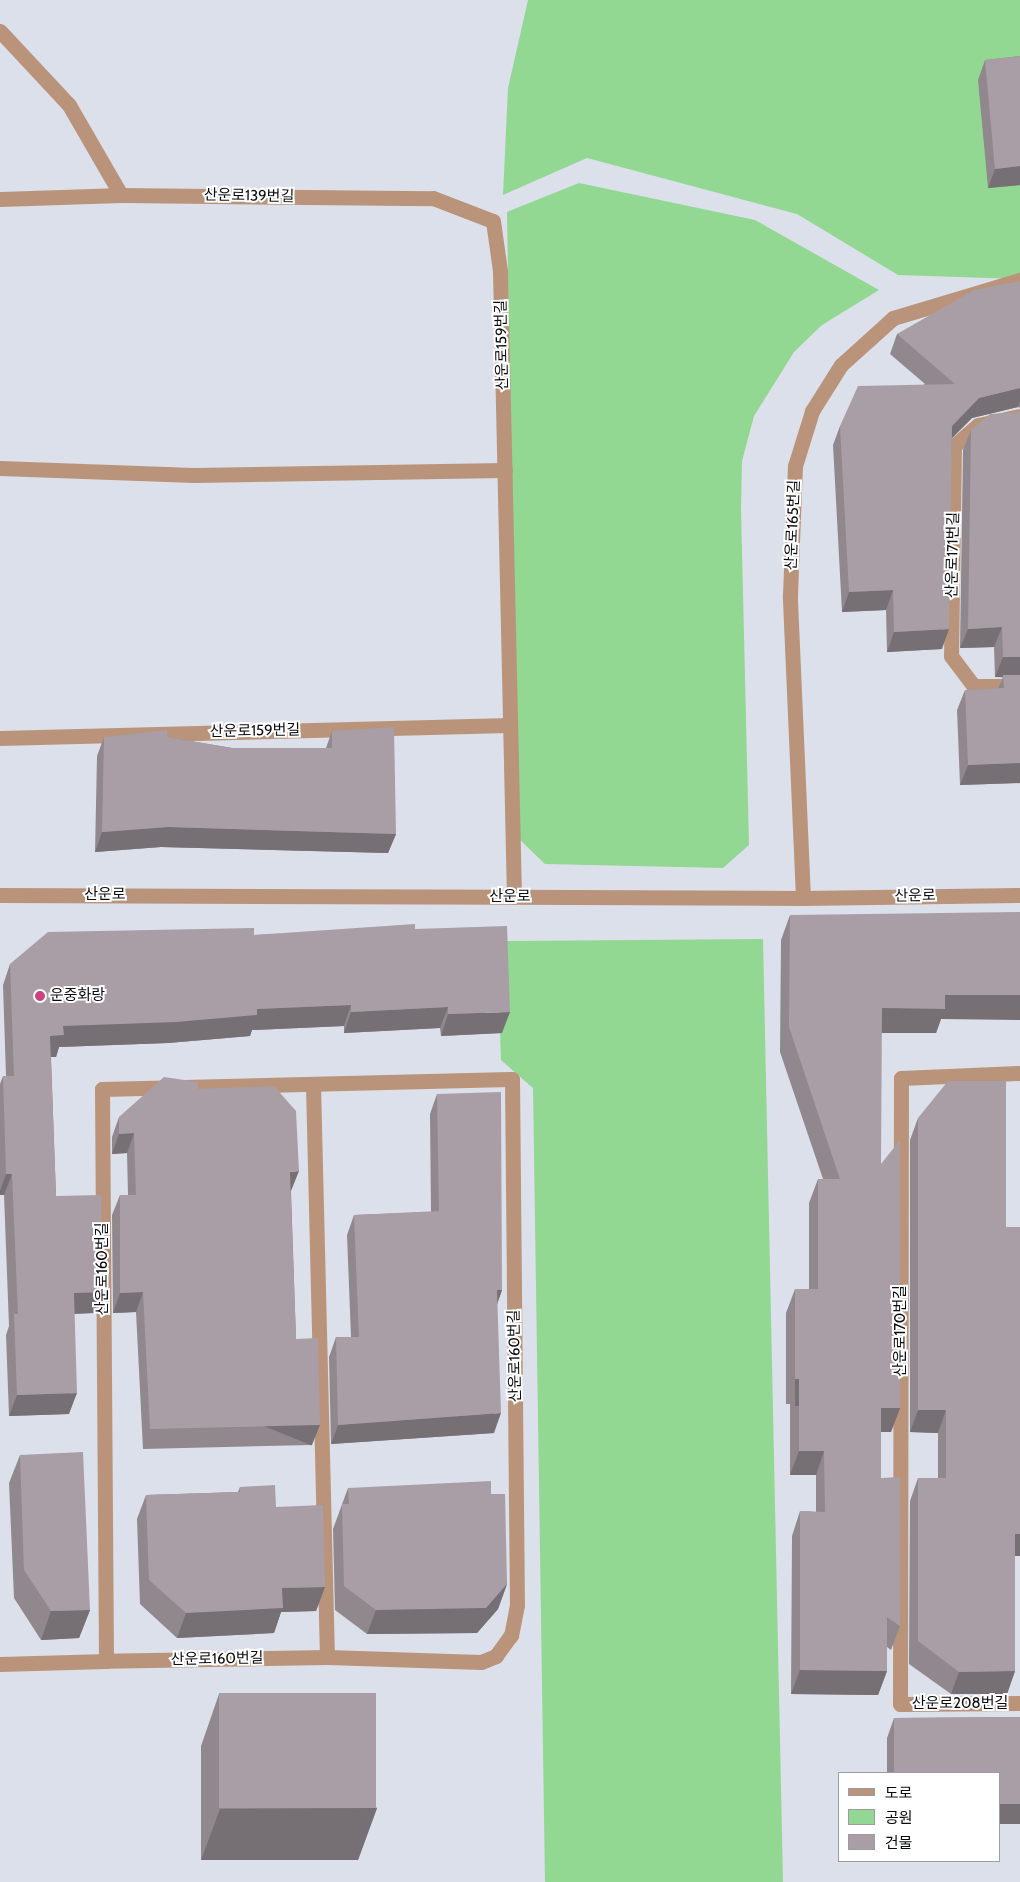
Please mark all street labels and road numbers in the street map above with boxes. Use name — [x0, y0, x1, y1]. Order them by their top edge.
street label: 산운로139번길 — [204, 186, 294, 206]
street label: 산운로159번길 — [492, 300, 512, 390]
street label: 산운로165번길 — [782, 479, 804, 571]
street label: 산운로171번길 — [943, 512, 963, 598]
street label: 산운로159번길 — [210, 721, 300, 741]
street label: 산운로 — [84, 886, 126, 904]
street label: 산운로 — [894, 887, 936, 905]
street label: 산운로 — [489, 888, 531, 906]
street label: 산운로160번길 — [94, 1223, 112, 1315]
street label: 산운로170번길 — [892, 1285, 910, 1377]
street label: 산운로160번길 — [505, 1309, 525, 1403]
street label: 산운로160번길 — [170, 1649, 264, 1669]
street label: 산운로208번길 — [912, 1695, 1008, 1713]

